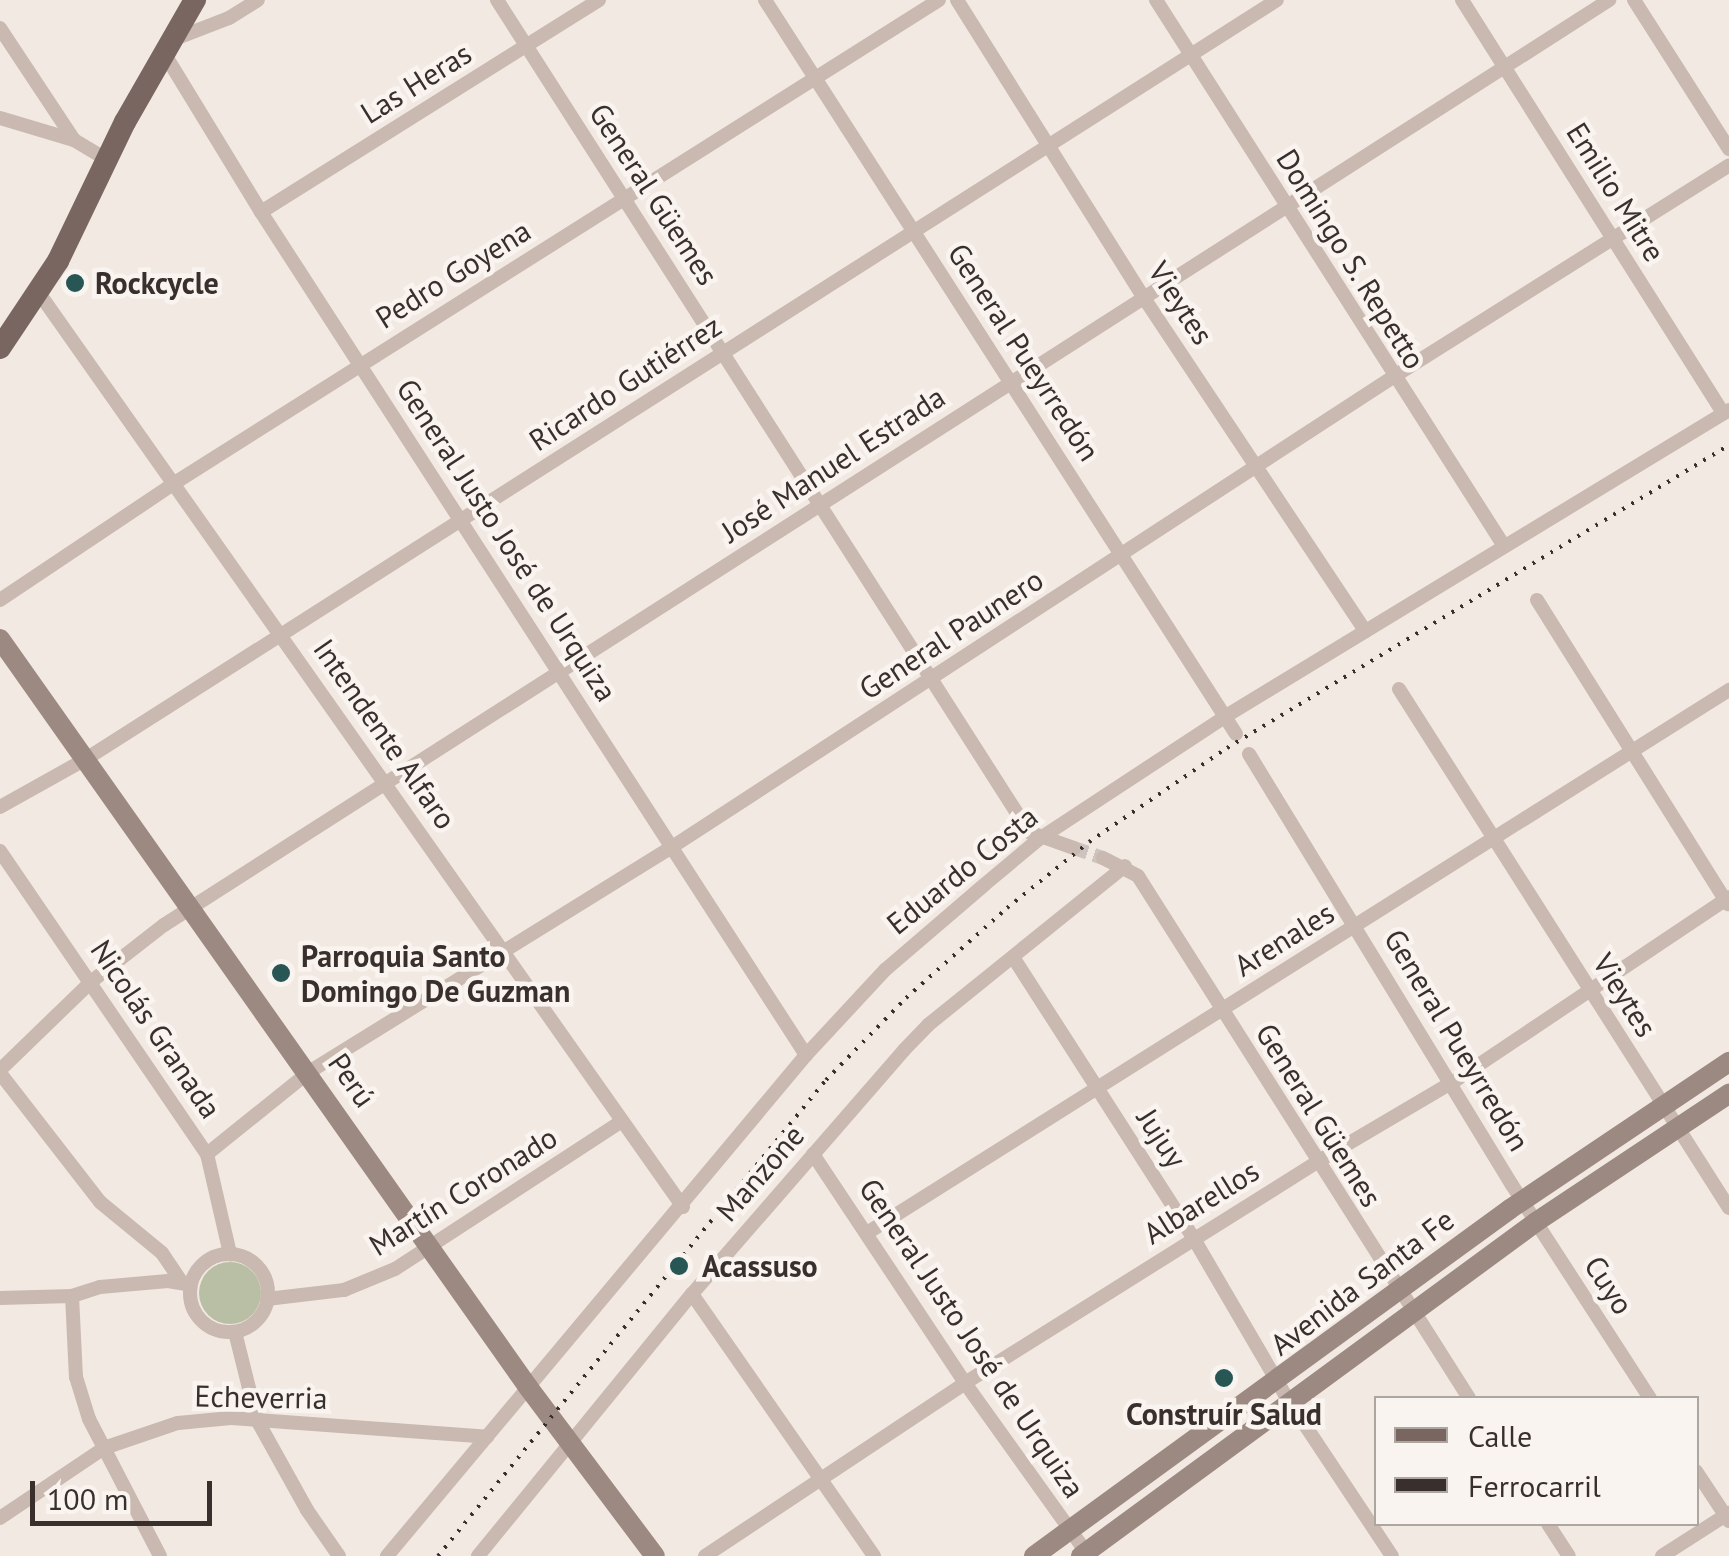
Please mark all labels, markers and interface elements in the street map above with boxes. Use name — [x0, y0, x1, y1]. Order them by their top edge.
street label: Las Heras — [354, 35, 478, 131]
street label: General Güemes — [582, 97, 726, 291]
street label: Emilio Mitre — [1559, 116, 1673, 268]
street label: Domingo S. Repetto — [1268, 142, 1434, 376]
street label: Pedro Goyena — [369, 212, 537, 336]
street label: General Pueyrredón — [940, 237, 1108, 467]
street label: Vieytes — [1141, 255, 1221, 351]
place label: Rockcycle — [95, 265, 219, 301]
marker: Rockcycle — [64, 272, 86, 294]
street label: Ricardo Gutiérrez — [522, 308, 728, 458]
street label: General Justo José de Urquiza — [389, 372, 625, 708]
street label: José Manuel Estrada — [715, 378, 951, 550]
street label: General Paunero — [852, 561, 1050, 707]
street label: Intendente Alfaro — [306, 632, 464, 836]
street label: Eduardo Costa — [879, 798, 1045, 942]
street label: Arenales — [1227, 894, 1341, 984]
street label: General Pueyrredón — [1377, 923, 1537, 1157]
street label: Nicolás Granada — [83, 933, 229, 1125]
place label: Parroquia Santo Domingo De Guzman — [301, 938, 571, 1008]
street label: Vieytes — [1586, 947, 1664, 1043]
marker: Parroquia Santo Domingo De Guzman — [270, 962, 292, 984]
street label: General Güemes — [1248, 1017, 1390, 1213]
street label: Perú — [321, 1046, 383, 1114]
street label: Jujuy — [1130, 1102, 1194, 1174]
street label: Manzone — [708, 1118, 812, 1228]
street label: Martín Coronado — [363, 1119, 563, 1263]
street label: Albarellos — [1137, 1153, 1265, 1251]
street label: General Justo José de Urquiza — [852, 1172, 1092, 1504]
street label: Avenida Santa Fe — [1263, 1201, 1461, 1363]
place label: Acassuso — [702, 1248, 818, 1284]
street label: Cuyo — [1577, 1249, 1641, 1321]
marker: Acassuso — [666, 1253, 692, 1279]
marker: Construír Salud — [1211, 1365, 1237, 1391]
street label: Echeverria — [194, 1378, 328, 1416]
place label: Construír Salud — [1126, 1396, 1322, 1432]
legend — [1374, 1396, 1699, 1526]
text: Calle — [1468, 1416, 1532, 1455]
scale bar — [35, 1461, 218, 1523]
text: Ferrocarril — [1468, 1466, 1601, 1505]
text: 100 m — [47, 1479, 128, 1518]

